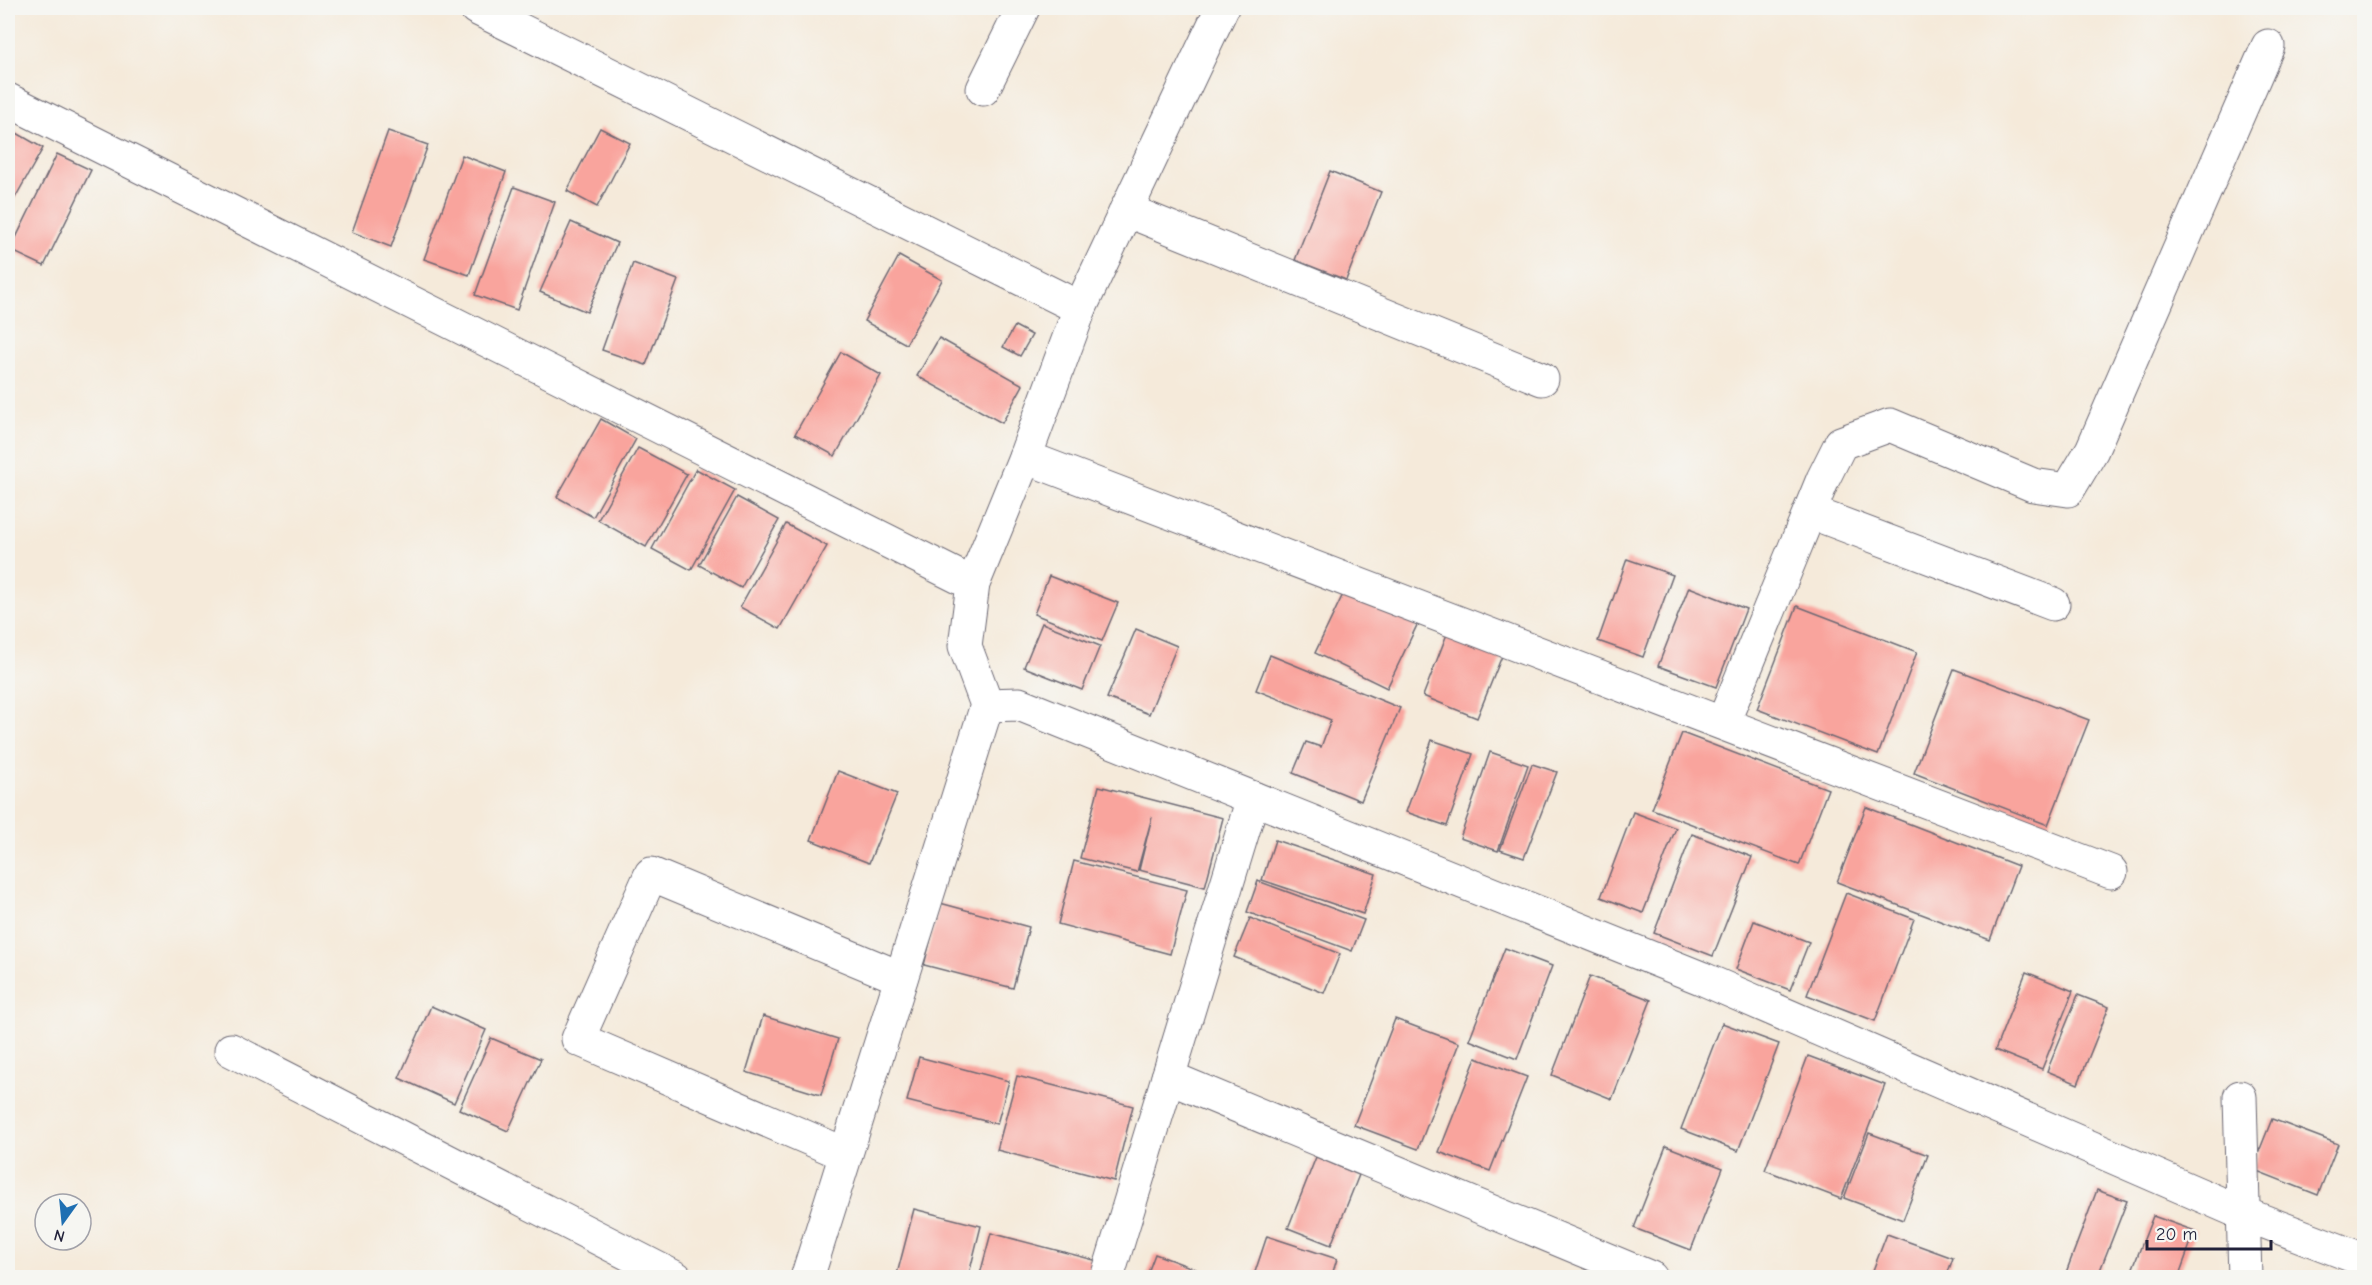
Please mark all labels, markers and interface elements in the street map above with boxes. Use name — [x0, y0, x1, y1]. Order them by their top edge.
north arrow — [33, 1192, 93, 1252]
scale bar — [2147, 1213, 2272, 1251]
text: 20 m — [2156, 1224, 2197, 1245]
text: N — [52, 1225, 67, 1246]

